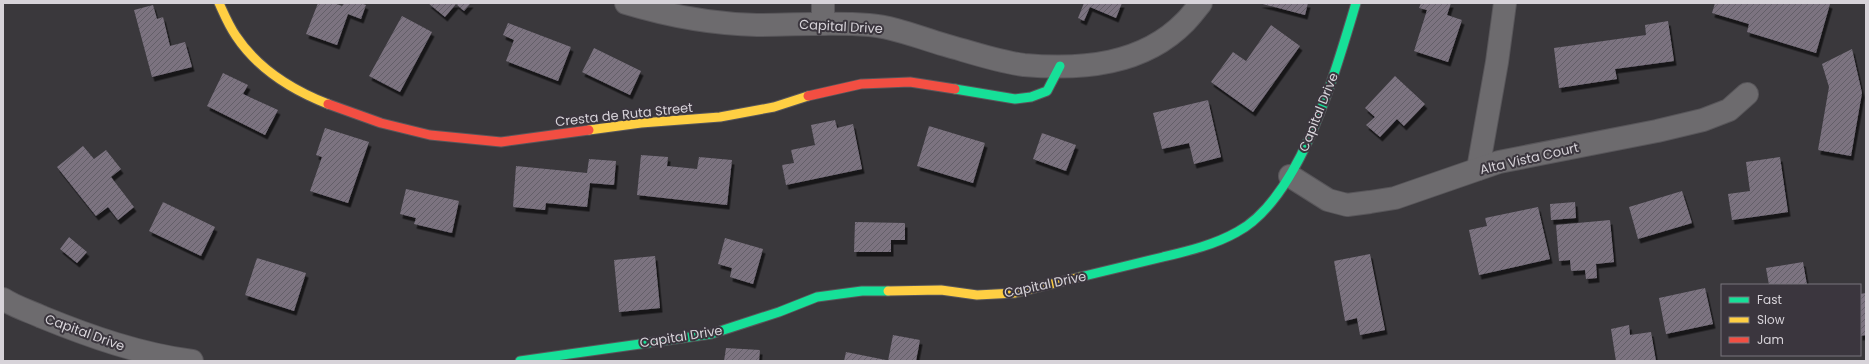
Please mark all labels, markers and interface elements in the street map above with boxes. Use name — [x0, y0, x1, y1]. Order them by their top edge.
street label: Capital Drive — [799, 15, 883, 38]
street label: Capital Drive — [1294, 70, 1343, 154]
street label: Cresta de Ruta Street — [554, 98, 694, 131]
street label: Alta Vista Court — [1478, 138, 1581, 179]
street label: Capital Drive — [1002, 267, 1088, 302]
legend — [1721, 284, 1861, 356]
text: Fast — [1757, 291, 1782, 308]
street label: Capital Drive — [42, 309, 127, 356]
text: Slow — [1757, 311, 1785, 328]
street label: Capital Drive — [638, 321, 724, 352]
text: Jam — [1757, 331, 1784, 348]

